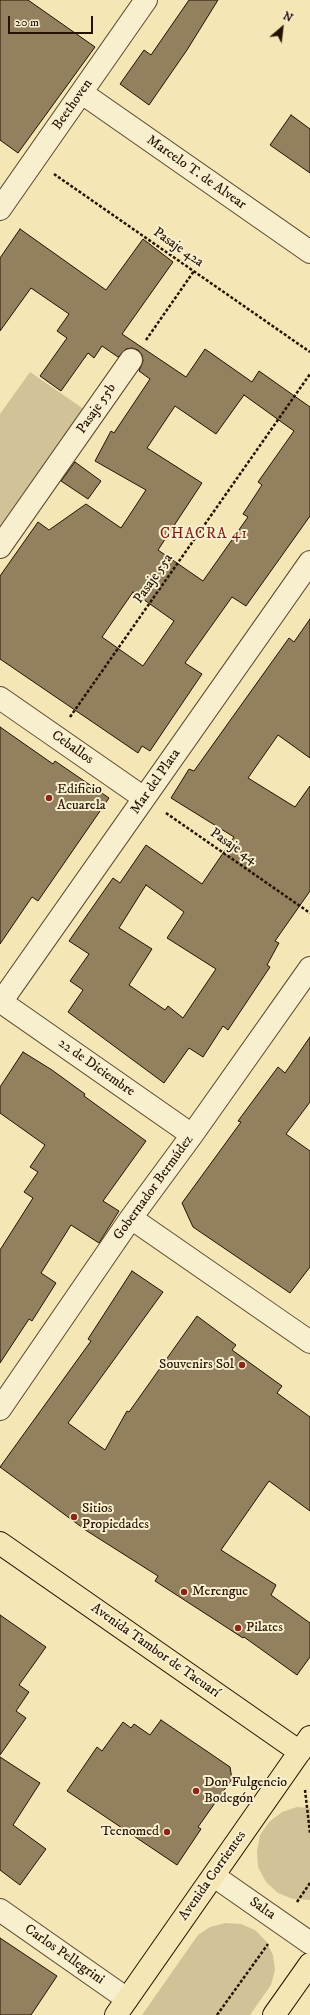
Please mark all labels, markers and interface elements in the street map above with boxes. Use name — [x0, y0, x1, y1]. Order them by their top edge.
scale bar — [10, 8, 95, 34]
north arrow — [262, 8, 302, 48]
text: N — [280, 9, 295, 26]
text: 20 m — [15, 15, 39, 30]
street label: Beethoven — [49, 76, 97, 134]
street label: Marcelo T. de Alvear — [143, 132, 249, 214]
street label: Pasaje 42a — [150, 225, 206, 271]
street label: Pasaje 55b — [74, 381, 120, 437]
district label: CHACRA 41 — [160, 526, 248, 544]
street label: Pasaje 55a — [131, 551, 177, 607]
street label: Ceballos — [48, 728, 96, 768]
street label: Mar del Plata — [127, 746, 185, 818]
place label: Edificio Acuarela — [57, 782, 106, 814]
marker: Edificio Acuarela — [44, 793, 54, 803]
street label: Pasaje 44 — [206, 825, 260, 869]
street label: 22 de Diciembre — [54, 1035, 138, 1101]
street label: Gobernador Bermúdez — [110, 1132, 198, 1244]
place label: Souvenirs Sol — [159, 1357, 234, 1373]
marker: Souvenirs Sol — [237, 1360, 247, 1370]
place label: Sitios Propiedades — [82, 1501, 149, 1534]
marker: Sitios Propiedades — [69, 1512, 79, 1522]
place label: Merengue — [192, 1584, 248, 1600]
marker: Merengue — [179, 1587, 189, 1597]
street label: Avenida Tambor de Tacuarí — [87, 1600, 223, 1702]
place label: Pilates — [246, 1620, 283, 1636]
marker: Pilates — [233, 1623, 243, 1633]
place label: Don Fulgencio Bodegón — [204, 1775, 287, 1808]
marker: Don Fulgencio Bodegón — [191, 1786, 201, 1796]
place label: Tecnomed — [101, 1824, 159, 1840]
marker: Tecnomed — [162, 1827, 172, 1837]
street label: Avenida Corrientes — [176, 1828, 250, 1924]
street label: Salta — [246, 1894, 278, 1924]
street label: Carlos Pellegrini — [21, 1921, 107, 1989]

